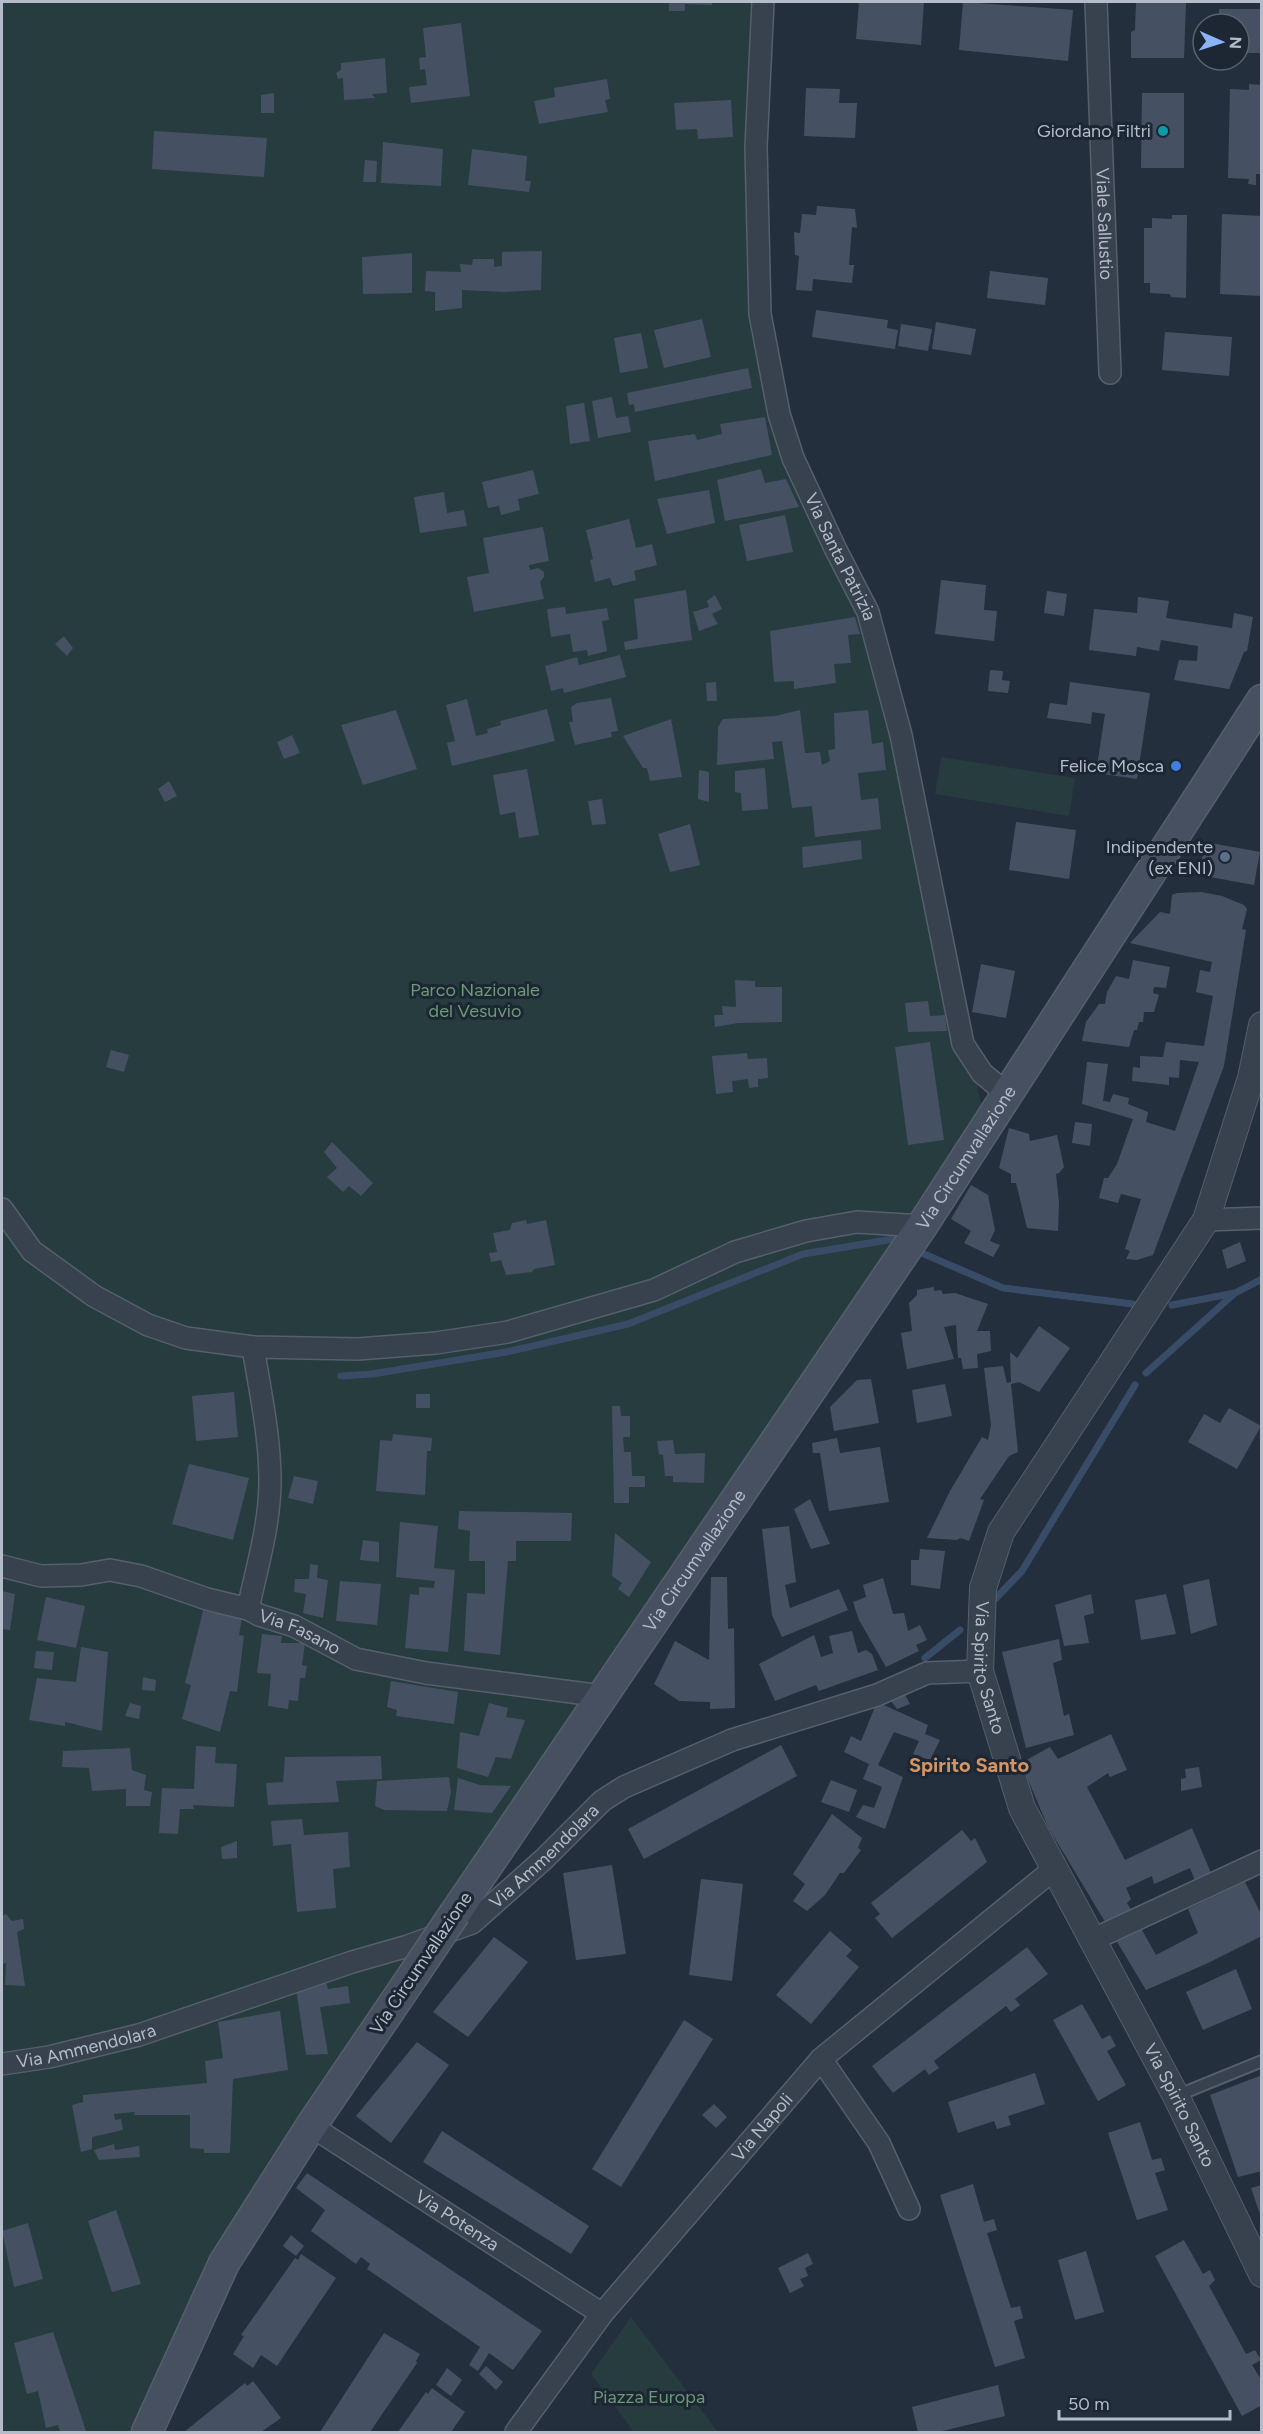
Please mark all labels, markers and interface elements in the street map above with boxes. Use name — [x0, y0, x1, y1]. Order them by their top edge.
north arrow — [1191, 12, 1251, 72]
text: N — [1226, 36, 1245, 49]
place label: Giordano Filtri — [1037, 120, 1151, 142]
marker: Giordano Filtri — [1156, 124, 1170, 138]
street label: Viale Sallustio — [1091, 167, 1117, 280]
street label: Via Santa Patrizia — [800, 490, 881, 623]
place label: Felice Mosca — [1059, 755, 1164, 777]
marker: Felice Mosca — [1169, 759, 1183, 773]
place label: Indipendente (ex ENI) — [1106, 836, 1213, 879]
marker: Indipendente (ex ENI) — [1218, 850, 1232, 864]
park label: Parco Nazionale del Vesuvio — [410, 979, 540, 1022]
street label: Via Circumvallazione — [911, 1081, 1021, 1234]
street label: Via Circumvallazione — [638, 1485, 751, 1636]
street label: Via Spirito Santo — [969, 1601, 1010, 1737]
street label: Via Fasano — [256, 1605, 344, 1660]
district label: Spirito Santo — [909, 1753, 1029, 1777]
street label: Via Ammendolara — [485, 1799, 604, 1913]
street label: Via Circumvallazione — [365, 1887, 477, 2038]
street label: Via Ammendolara — [15, 2019, 159, 2073]
street label: Via Spirito Santo — [1139, 2040, 1220, 2171]
street label: Via Napoli — [727, 2089, 798, 2166]
street label: Via Potenza — [411, 2185, 503, 2256]
scale bar — [1059, 2383, 1230, 2421]
park label: Piazza Europa — [593, 2386, 705, 2408]
text: 50 m — [1068, 2393, 1110, 2415]

